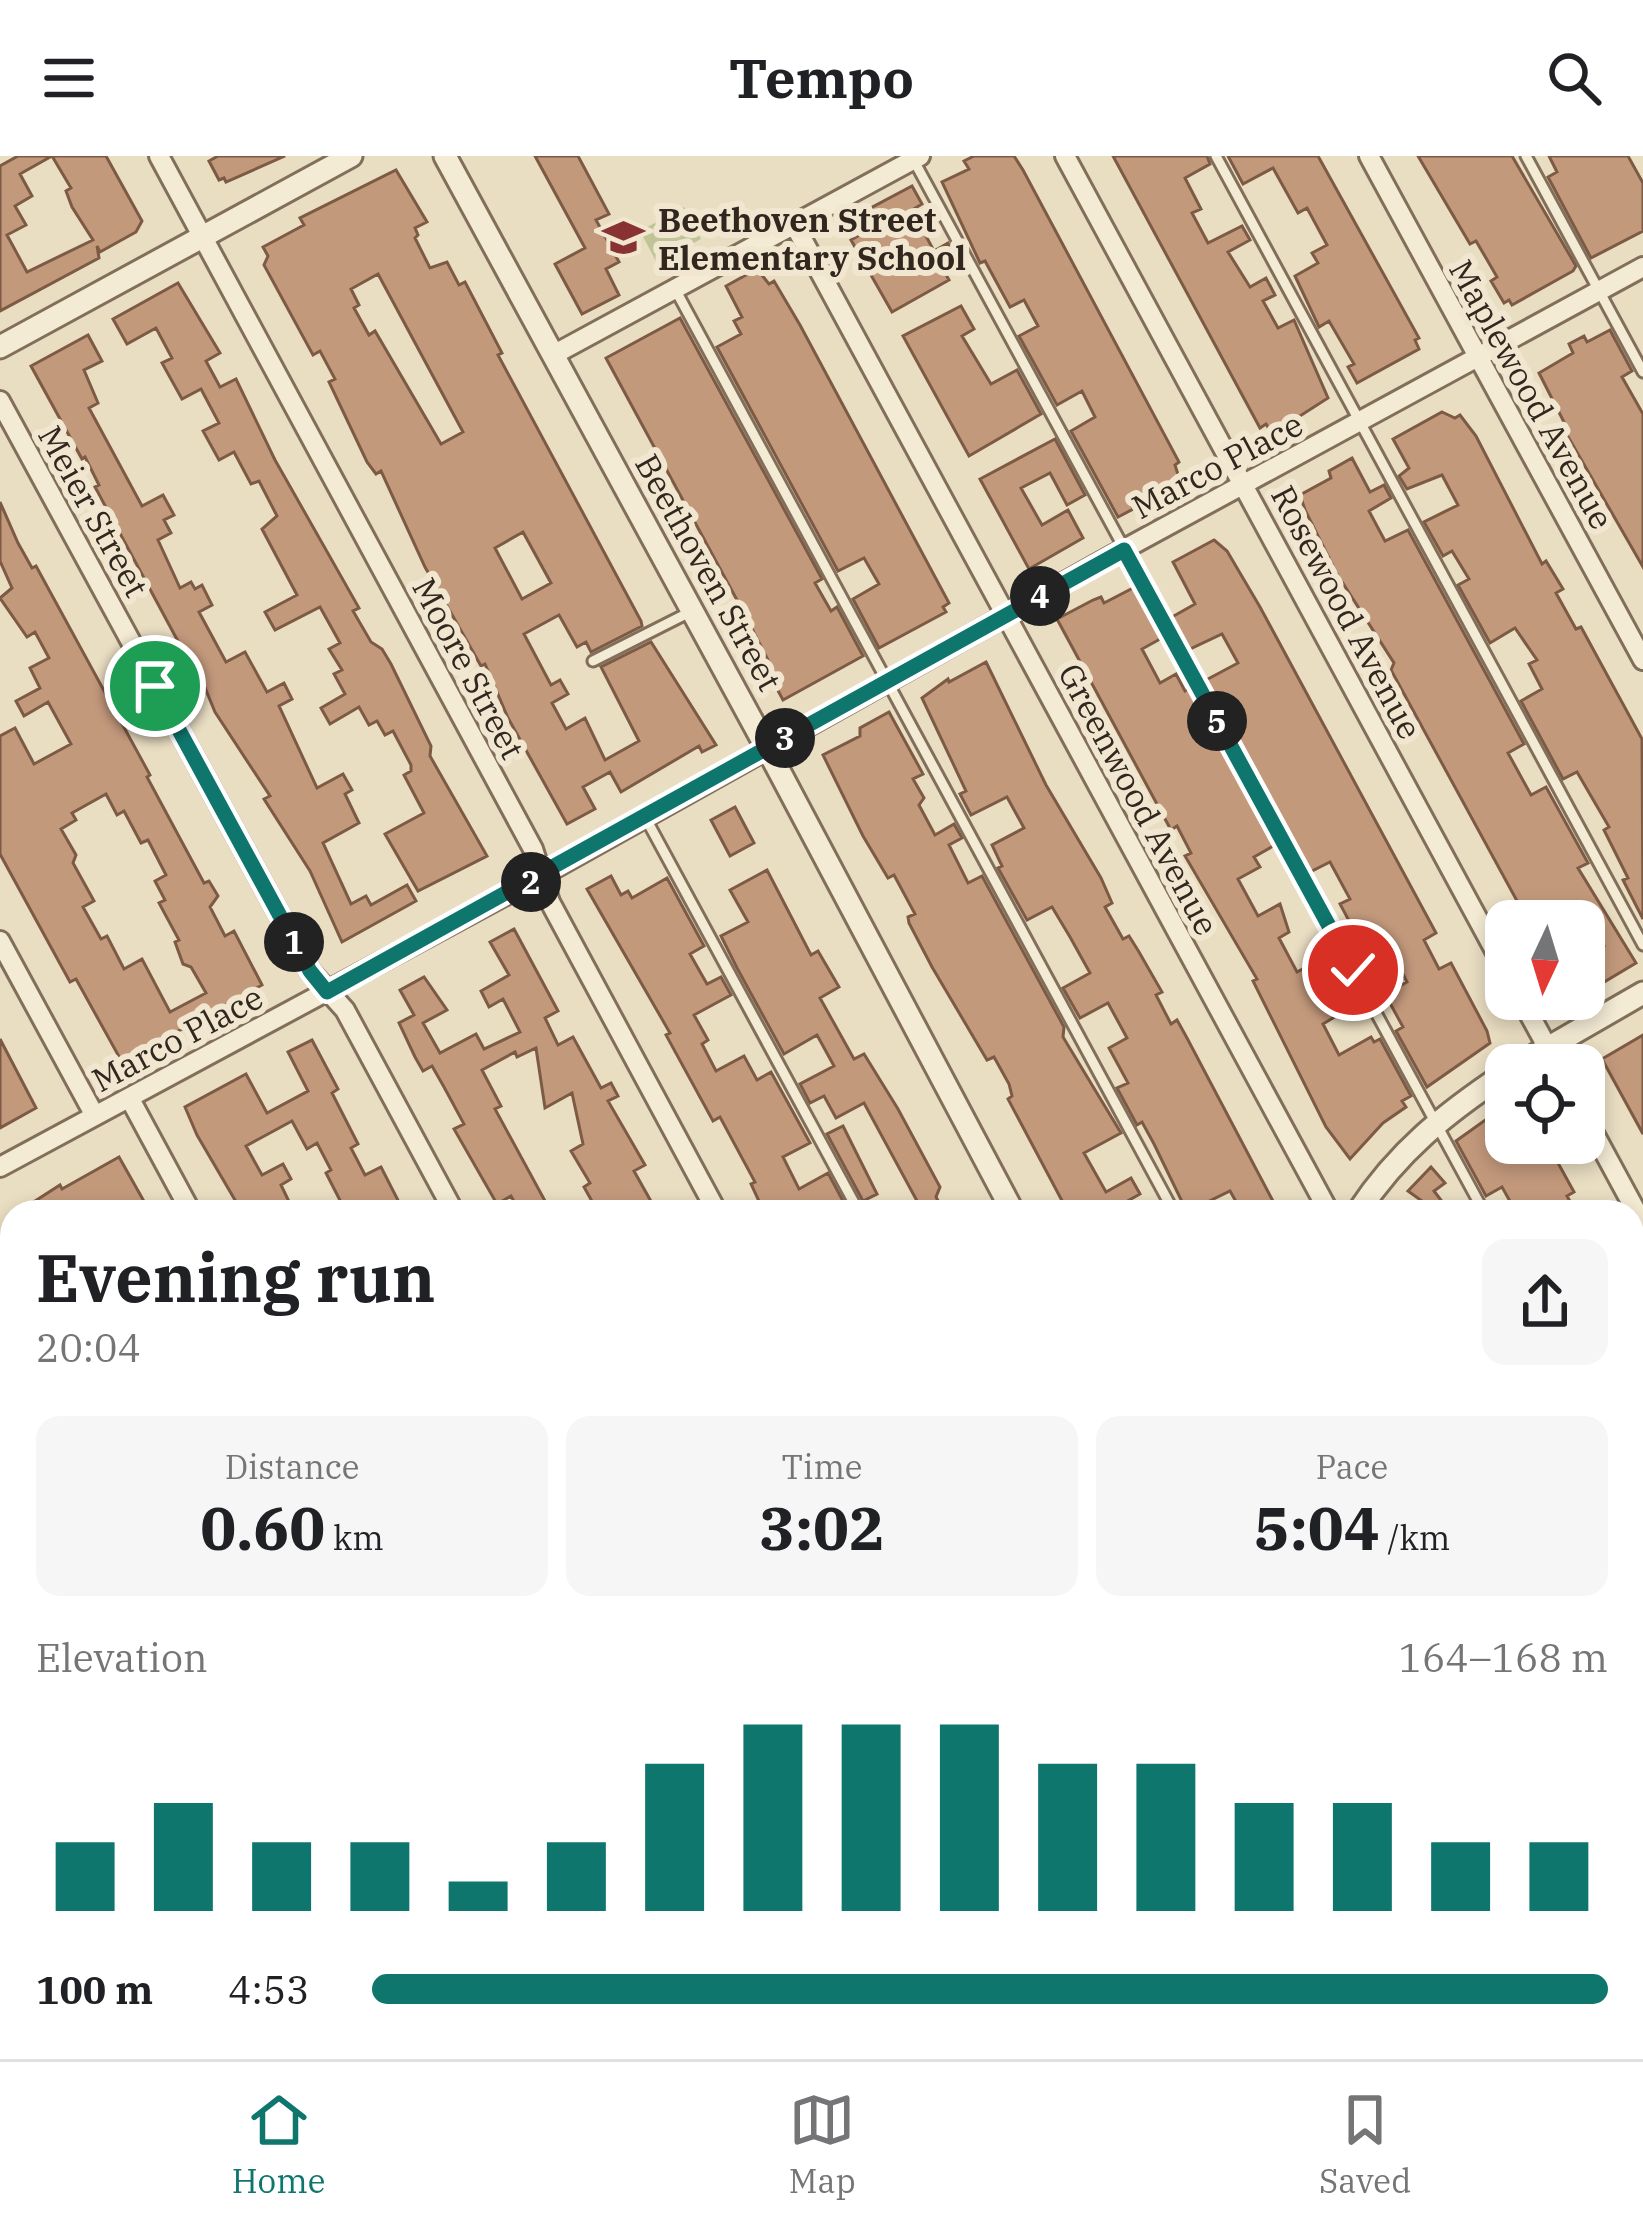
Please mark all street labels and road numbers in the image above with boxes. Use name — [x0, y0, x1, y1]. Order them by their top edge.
street label: Maplewood Avenue — [1440, 252, 1624, 536]
street label: Marco Place — [1124, 402, 1310, 528]
street label: Meier Street — [29, 418, 159, 604]
street label: Beethoven Street — [626, 446, 792, 698]
street label: Rosewood Avenue — [1262, 478, 1432, 746]
street label: Moore Street — [403, 570, 535, 766]
street label: Greenwood Avenue — [1049, 656, 1229, 942]
street label: Marco Place — [84, 975, 270, 1101]

